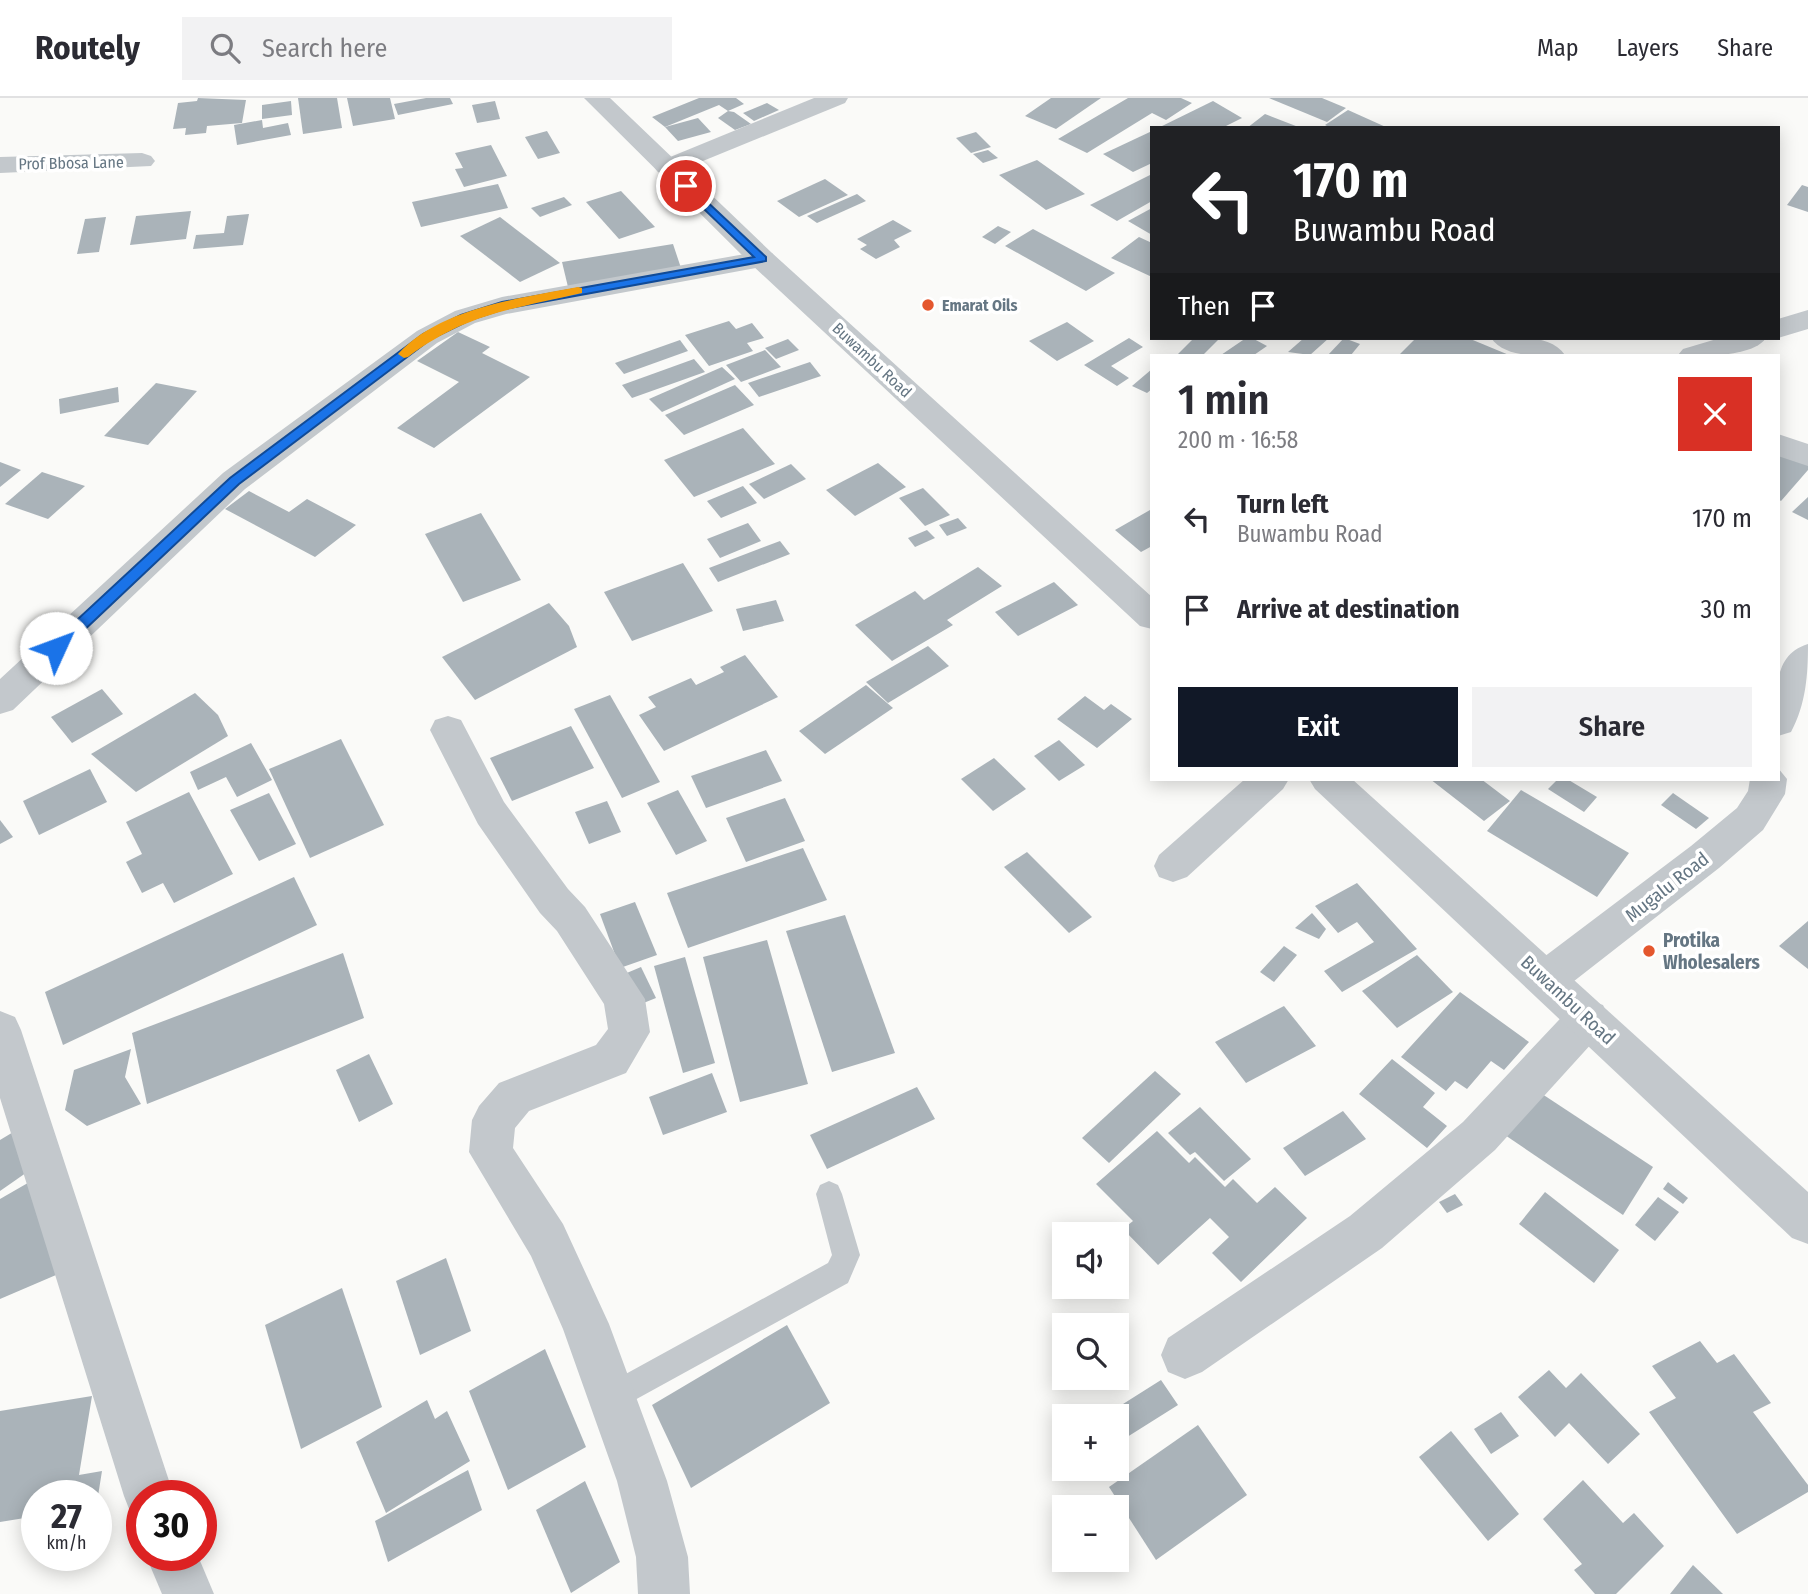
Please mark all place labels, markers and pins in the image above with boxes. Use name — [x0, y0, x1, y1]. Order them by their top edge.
pin — [656, 156, 716, 216]
place label: Emarat Oils — [942, 296, 1018, 315]
marker: Emarat Oils — [920, 297, 936, 313]
place label: Protika Wholesalers — [1663, 929, 1760, 974]
marker: Protika Wholesalers — [1641, 943, 1657, 959]

